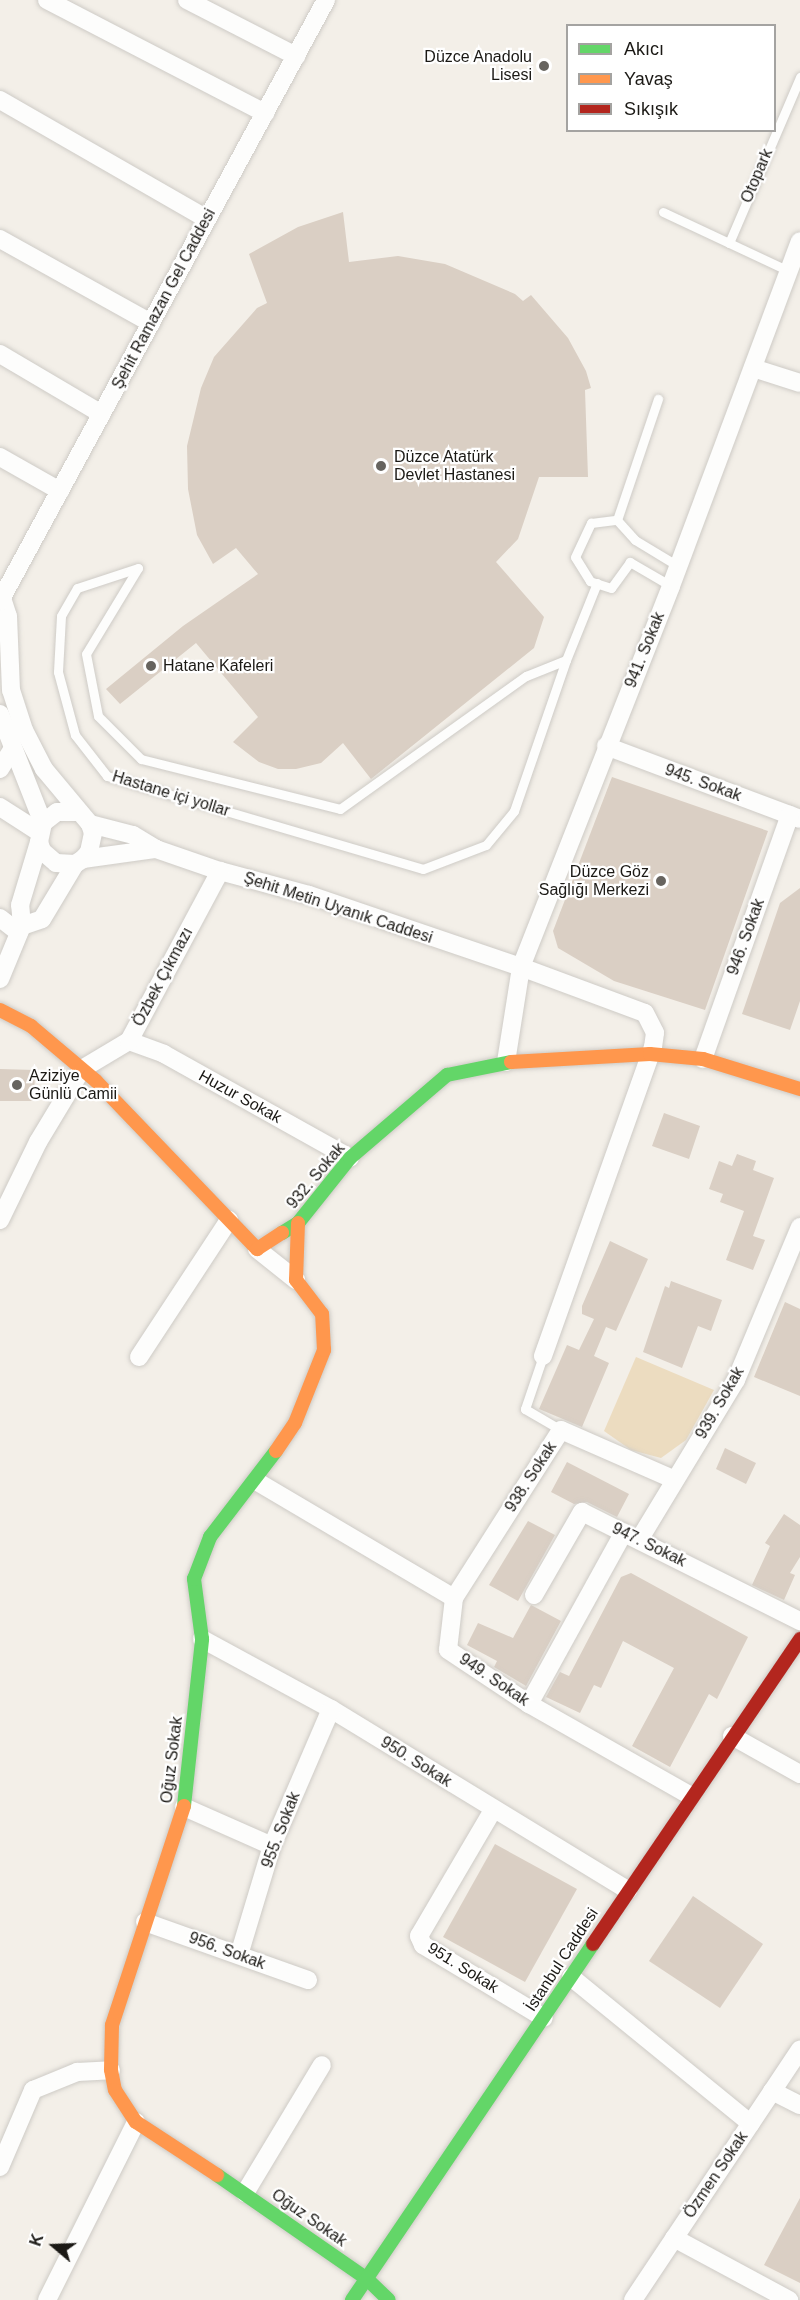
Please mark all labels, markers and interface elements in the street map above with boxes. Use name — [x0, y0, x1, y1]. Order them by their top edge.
legend — [566, 24, 776, 132]
text: Akıcı — [624, 39, 664, 59]
place label: Düzce Anadolu Lisesi — [423, 47, 532, 85]
marker: Düzce Anadolu Lisesi — [537, 59, 551, 73]
text: Yavaş — [624, 69, 673, 89]
text: Sıkışık — [624, 99, 678, 119]
street label: Otopark — [737, 146, 777, 206]
street label: Şehit Ramazan Gel Caddesi — [108, 205, 220, 393]
place label: Düzce Atatürk Devlet Hastanesi — [394, 447, 515, 485]
marker: Düzce Atatürk Devlet Hastanesi — [372, 457, 390, 475]
street label: 941. Sokak — [621, 609, 669, 691]
place label: Hatane Kafeleri — [163, 656, 273, 676]
marker: Hatane Kafeleri — [144, 659, 158, 673]
street label: 945. Sokak — [662, 760, 744, 806]
street label: Hastane içi yollar — [110, 767, 232, 821]
place label: Düzce Göz Sağlığı Merkezi — [539, 862, 649, 900]
street label: Şehit Metin Uyanık Caddesi — [241, 868, 435, 948]
marker: Düzce Göz Sağlığı Merkezi — [654, 874, 668, 888]
street label: 946. Sokak — [723, 896, 769, 978]
street label: Özbek Çıkmazı — [129, 924, 197, 1030]
place label: Aziziye Günlü Camii — [29, 1066, 117, 1104]
street label: Huzur Sokak — [195, 1066, 285, 1128]
marker: Aziziye Günlü Camii — [10, 1078, 24, 1092]
street label: 932. Sokak — [283, 1139, 349, 1213]
street label: 939. Sokak — [692, 1364, 748, 1442]
street label: 938. Sokak — [501, 1438, 561, 1516]
street label: 947. Sokak — [609, 1519, 689, 1571]
street label: 949. Sokak — [455, 1650, 533, 1710]
street label: Oğuz Sokak — [157, 1716, 187, 1804]
street label: 950. Sokak — [377, 1733, 455, 1791]
street label: 955. Sokak — [258, 1789, 304, 1871]
street label: İstanbul Caddesi — [521, 1905, 603, 2015]
street label: 956. Sokak — [186, 1928, 268, 1974]
street label: 951. Sokak — [424, 1939, 502, 1997]
street label: Özmen Sokak — [680, 2128, 752, 2222]
street label: Oğuz Sokak — [268, 2185, 350, 2251]
north arrow — [24, 2216, 84, 2276]
text: K — [27, 2232, 46, 2248]

